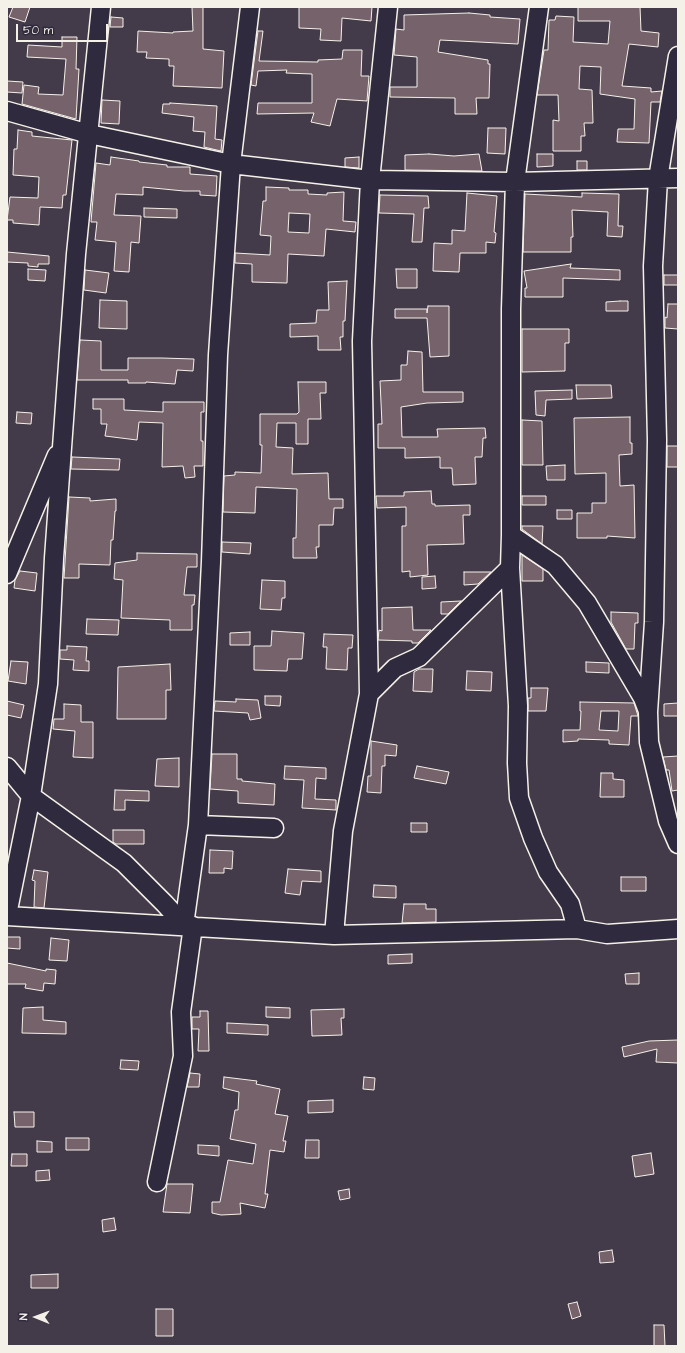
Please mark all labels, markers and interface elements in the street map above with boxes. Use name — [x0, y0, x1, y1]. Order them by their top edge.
scale bar — [18, 16, 110, 42]
text: 50 m — [23, 22, 53, 39]
north arrow — [16, 1297, 56, 1337]
text: N — [16, 1313, 31, 1320]

